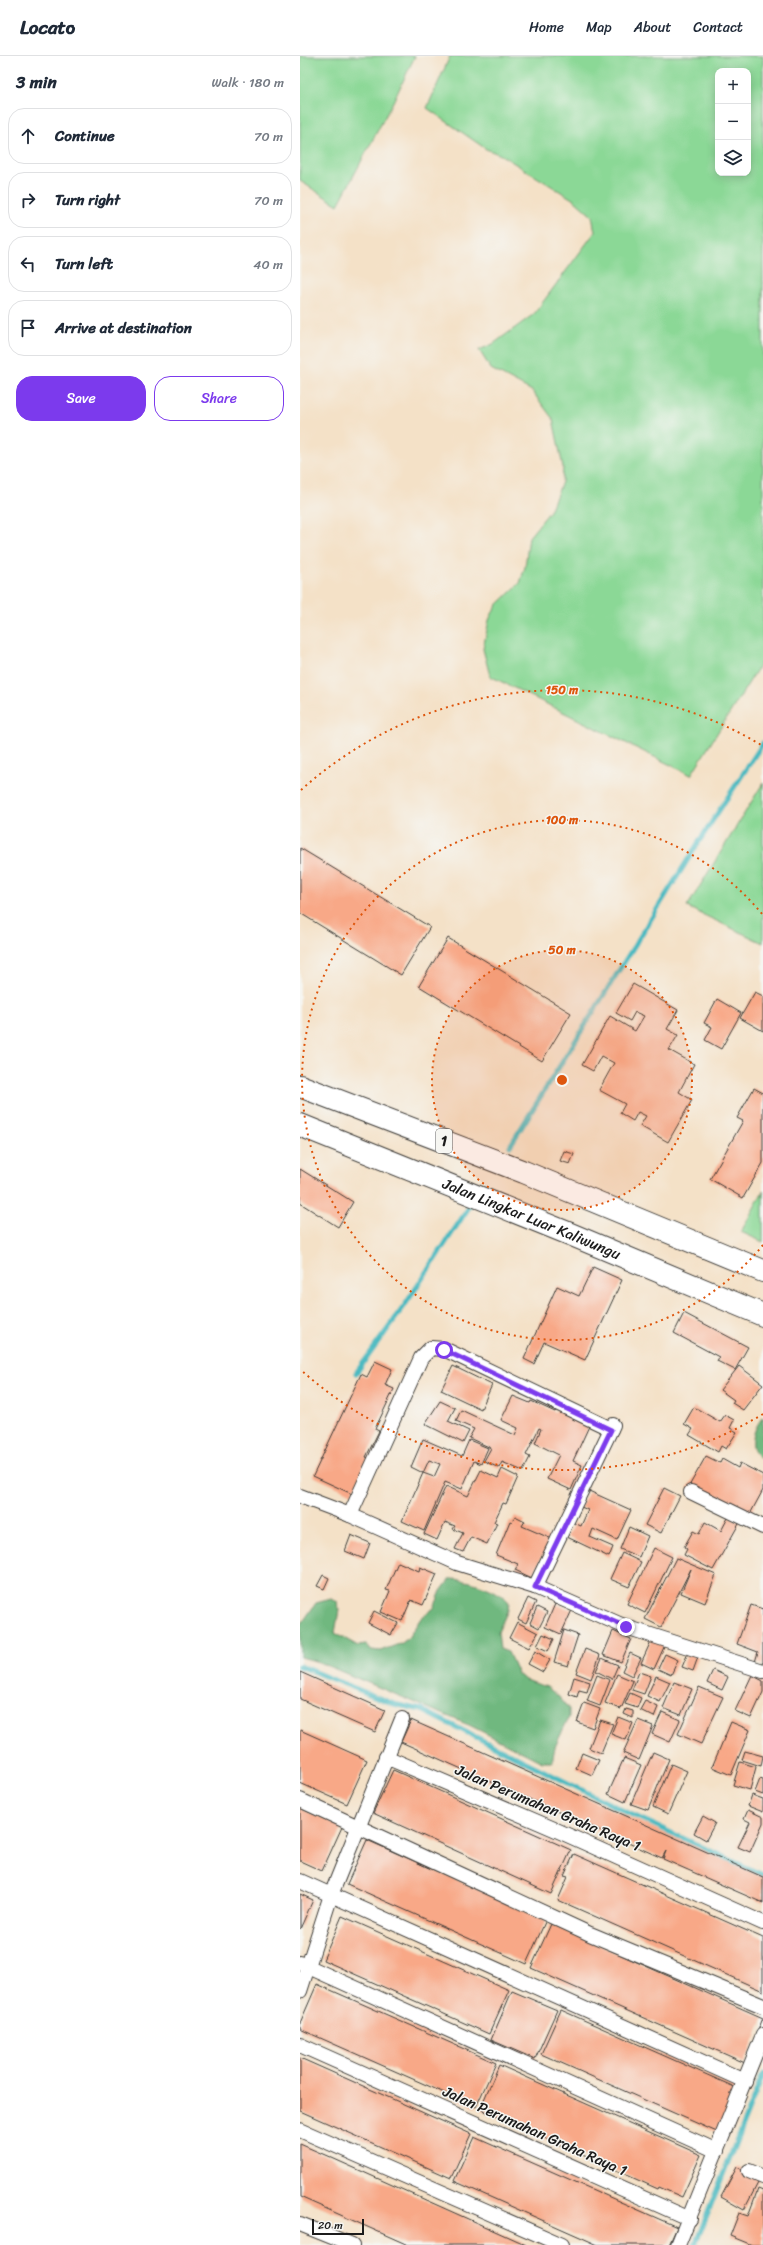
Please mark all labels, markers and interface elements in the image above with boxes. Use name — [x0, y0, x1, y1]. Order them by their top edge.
text: Locato — [20, 11, 75, 44]
text: Home — [529, 15, 564, 40]
text: Map — [586, 15, 612, 40]
text: About — [634, 15, 671, 40]
text: Contact — [693, 15, 743, 40]
text: 3 min — [16, 67, 57, 97]
map controls — [715, 68, 751, 176]
button: + — [715, 68, 751, 104]
text: Walk · 180 m — [212, 71, 284, 94]
button: − — [715, 104, 751, 140]
text: Continue — [55, 123, 115, 149]
icon: ahead — [17, 125, 39, 147]
text: 70 m — [254, 125, 283, 148]
button: layers — [715, 140, 751, 176]
text: Turn right — [55, 187, 120, 213]
icon: right — [17, 189, 39, 211]
text: 70 m — [254, 189, 283, 212]
text: Turn left — [55, 251, 113, 277]
icon: left — [17, 253, 39, 275]
text: 40 m — [253, 253, 283, 276]
text: Arrive at destination — [55, 315, 192, 341]
icon: arrive — [17, 317, 39, 339]
button: Save — [16, 376, 146, 421]
button: Share — [154, 376, 284, 421]
text: 150 m — [546, 679, 579, 701]
text: 100 m — [546, 809, 579, 831]
text: 50 m — [548, 939, 576, 961]
centre of rings — [555, 1073, 569, 1087]
road number: 1 — [436, 1129, 452, 1153]
street label: Jalan Lingkar Luar Kaliwungu — [438, 1170, 625, 1267]
route start — [435, 1341, 453, 1359]
route end — [617, 1618, 635, 1636]
street label: Jalan Perumahan Graha Raya 1 — [450, 1757, 645, 1859]
street label: Jalan Perumahan Graha Raya 1 — [438, 2078, 631, 2183]
text: 20 m — [318, 2216, 343, 2235]
scale bar — [312, 2217, 364, 2236]

